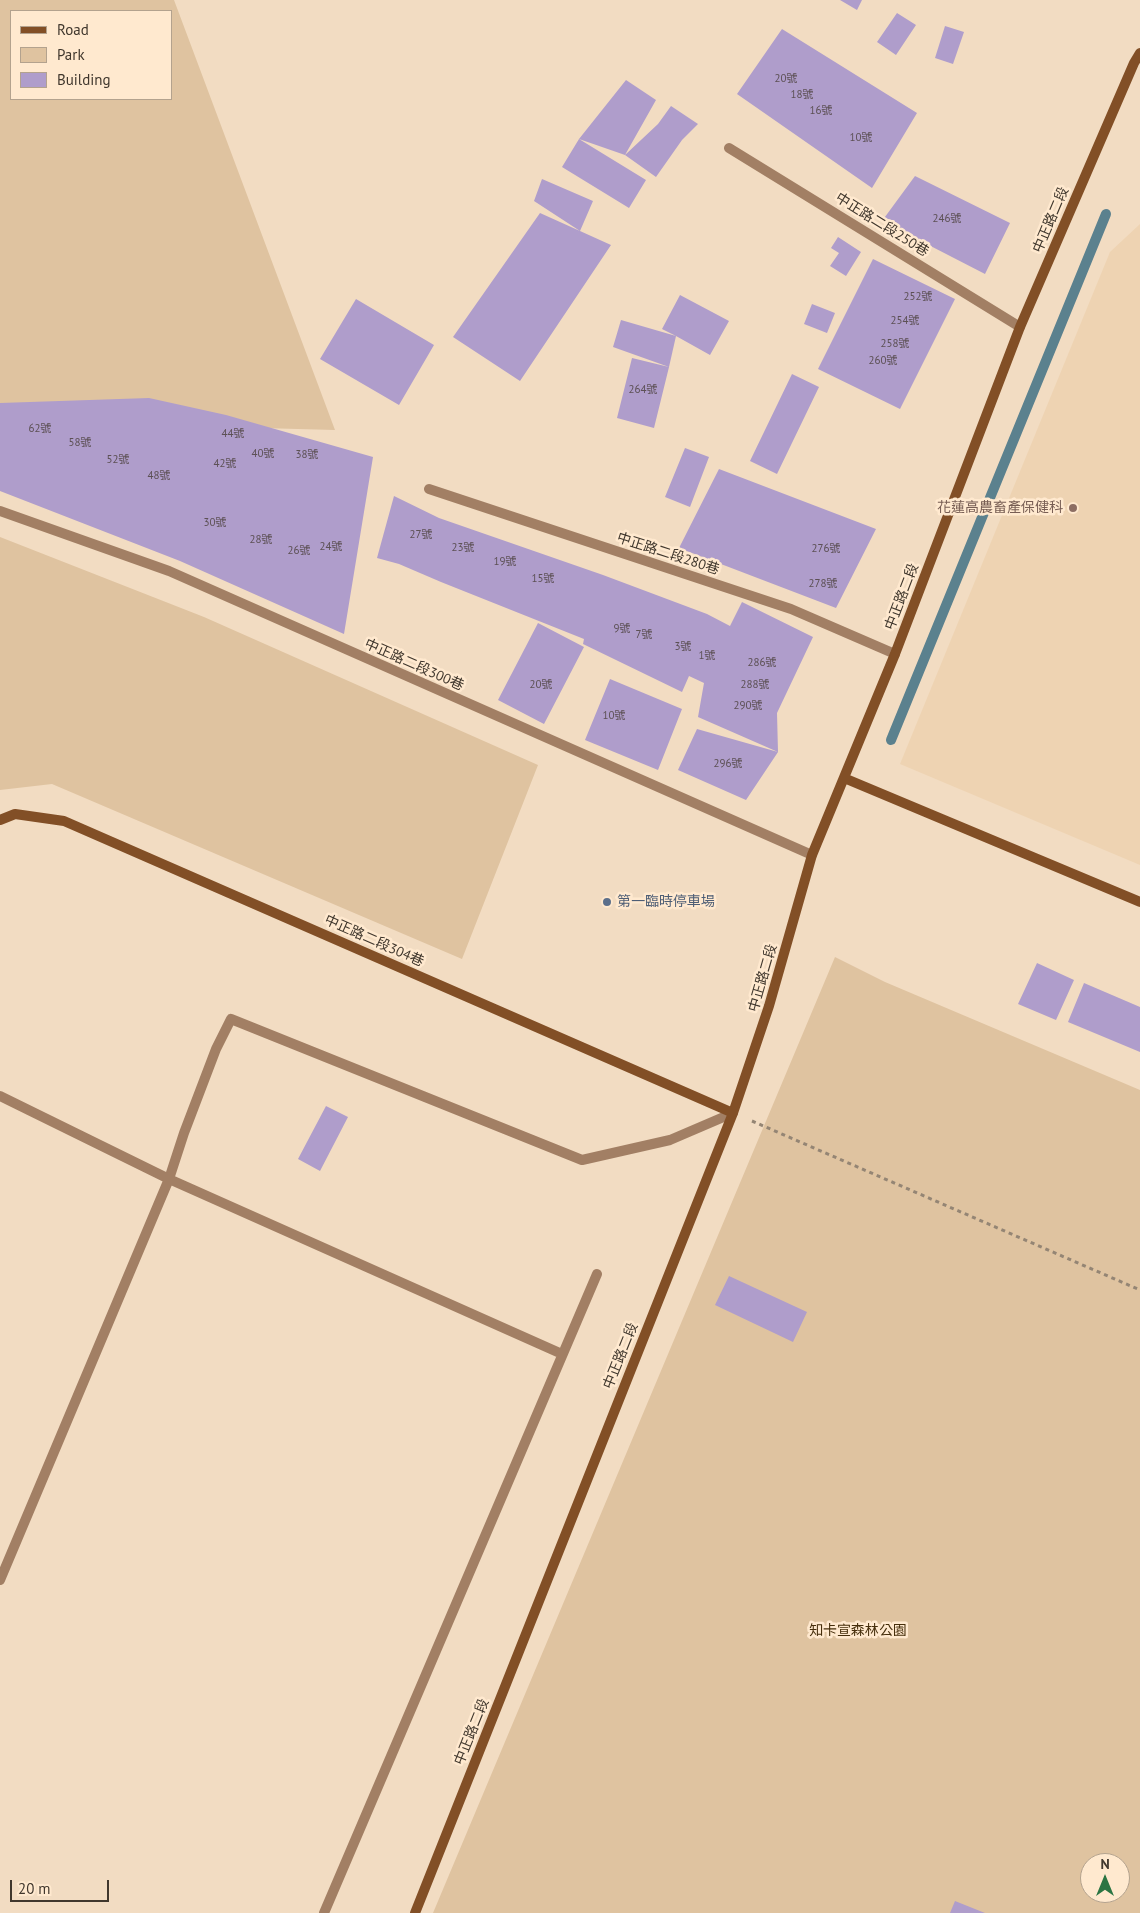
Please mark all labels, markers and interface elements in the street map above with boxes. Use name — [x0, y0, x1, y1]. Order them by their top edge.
legend — [10, 10, 172, 100]
text: Road — [57, 20, 89, 39]
text: Park — [57, 45, 85, 64]
text: Building — [57, 70, 111, 89]
house number: 20號 — [775, 72, 797, 86]
house number: 18號 — [791, 88, 813, 102]
house number: 16號 — [810, 104, 832, 118]
house number: 10號 — [850, 131, 872, 145]
street label: 中正路二段 — [1030, 185, 1072, 255]
street label: 中正路二段250巷 — [832, 190, 932, 260]
house number: 246號 — [933, 212, 961, 226]
house number: 252號 — [904, 290, 932, 304]
house number: 254號 — [891, 314, 919, 328]
house number: 258號 — [881, 337, 909, 351]
house number: 260號 — [869, 354, 897, 368]
house number: 264號 — [629, 383, 657, 397]
house number: 62號 — [29, 422, 51, 436]
house number: 44號 — [222, 427, 244, 441]
house number: 58號 — [69, 436, 91, 450]
house number: 40號 — [252, 447, 274, 461]
house number: 38號 — [296, 448, 318, 462]
house number: 52號 — [107, 453, 129, 467]
house number: 42號 — [214, 457, 236, 471]
house number: 48號 — [148, 469, 170, 483]
place label: 花蓮高農畜產保健科 — [937, 500, 1063, 516]
marker: 花蓮高農畜產保健科 — [1067, 502, 1079, 514]
house number: 30號 — [204, 516, 226, 530]
house number: 27號 — [410, 528, 432, 542]
street label: 中正路二段280巷 — [615, 529, 721, 579]
house number: 28號 — [250, 533, 272, 547]
house number: 24號 — [320, 540, 342, 554]
house number: 23號 — [452, 541, 474, 555]
house number: 276號 — [812, 542, 840, 556]
house number: 26號 — [288, 544, 310, 558]
house number: 19號 — [494, 555, 516, 569]
street label: 中正路二段 — [882, 561, 922, 633]
house number: 15號 — [532, 572, 554, 586]
house number: 278號 — [809, 577, 837, 591]
house number: 9號 — [614, 622, 630, 636]
house number: 7號 — [636, 628, 652, 642]
street label: 中正路二段300巷 — [362, 636, 466, 694]
house number: 3號 — [675, 640, 691, 654]
house number: 1號 — [699, 649, 715, 663]
house number: 286號 — [748, 656, 776, 670]
house number: 20號 — [530, 678, 552, 692]
house number: 288號 — [741, 678, 769, 692]
house number: 290號 — [734, 699, 762, 713]
house number: 10號 — [603, 709, 625, 723]
house number: 296號 — [714, 757, 742, 771]
place label: 第一臨時停車場 — [617, 894, 715, 910]
marker: 第一臨時停車場 — [601, 896, 613, 908]
street label: 中正路二段304巷 — [322, 912, 426, 970]
street label: 中正路二段 — [745, 942, 781, 1014]
street label: 中正路二段 — [600, 1320, 642, 1392]
park label: 知卡宣森林公園 — [809, 1623, 907, 1639]
street label: 中正路二段 — [451, 1696, 493, 1768]
north arrow — [1080, 1853, 1130, 1903]
text: N — [1100, 1855, 1110, 1873]
scale bar — [12, 1870, 111, 1902]
text: 20 m — [18, 1879, 51, 1898]

